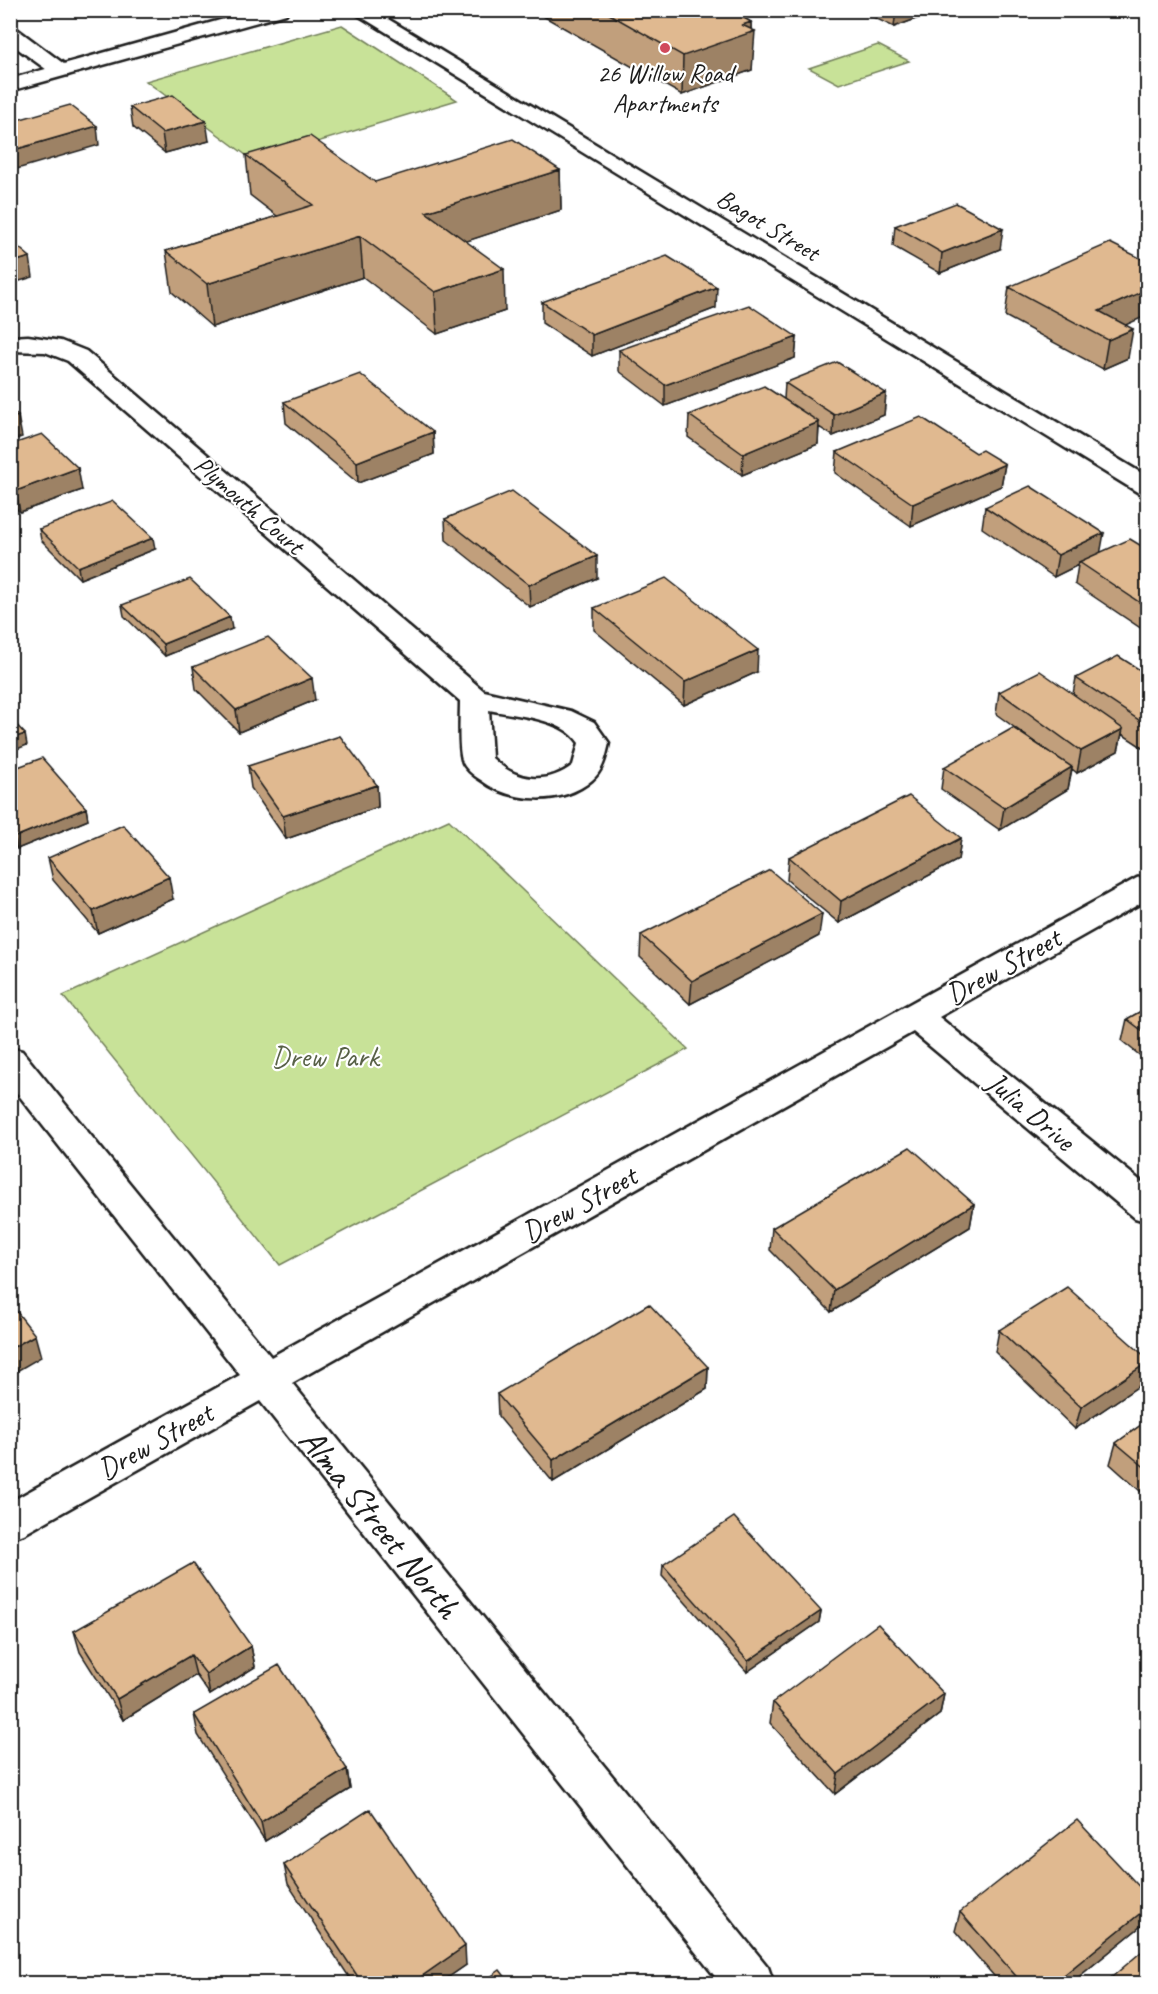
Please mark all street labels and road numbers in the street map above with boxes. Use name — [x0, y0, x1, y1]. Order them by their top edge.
street label: Bagot Street — [711, 181, 828, 270]
street label: Plymouth Court — [187, 448, 312, 563]
street label: Drew Street — [939, 917, 1070, 1013]
street label: Julia Drive — [978, 1062, 1085, 1160]
street label: Drew Street — [515, 1155, 646, 1251]
street label: Drew Street — [91, 1392, 222, 1488]
street label: Alma Street North — [289, 1418, 472, 1629]

